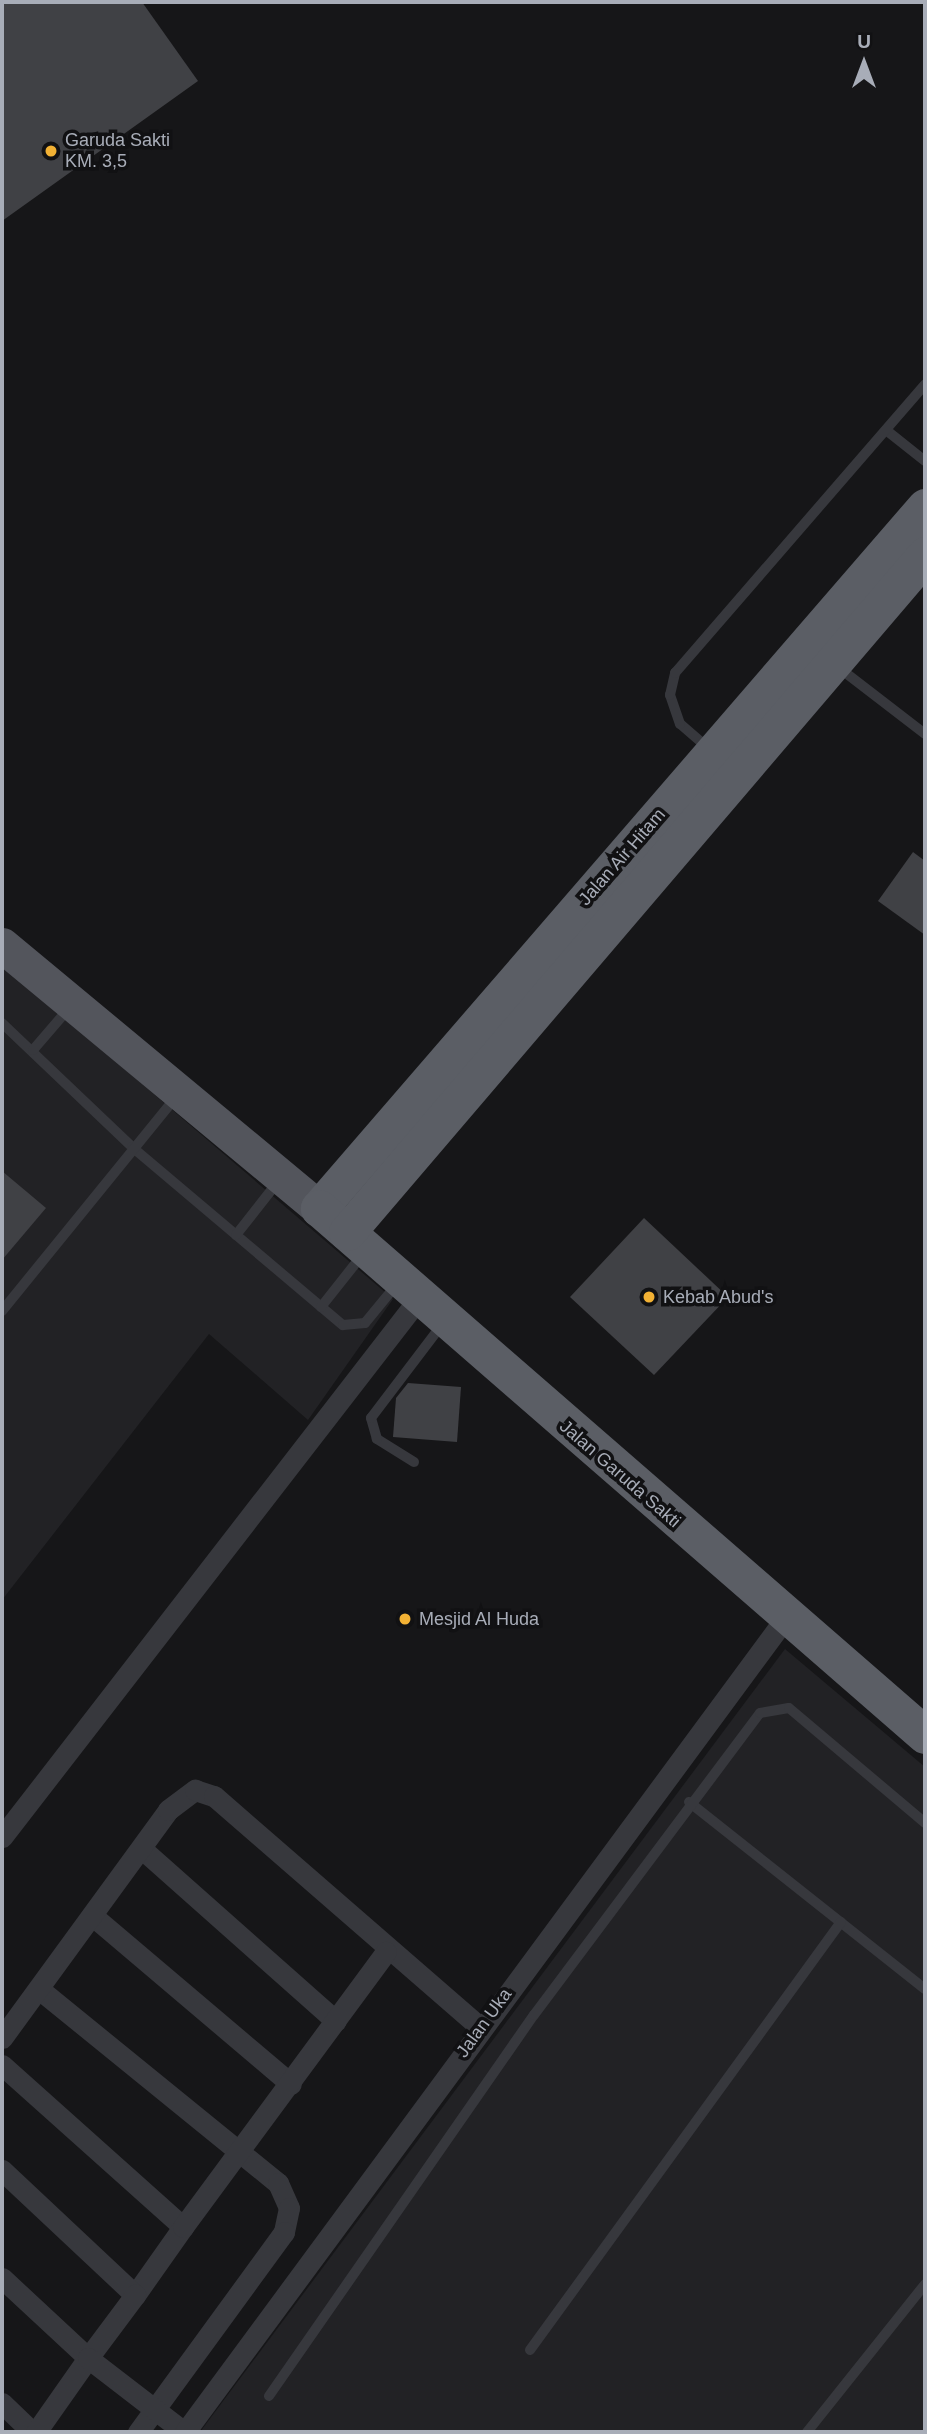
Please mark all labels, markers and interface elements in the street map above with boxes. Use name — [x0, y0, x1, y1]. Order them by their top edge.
north arrow — [829, 28, 899, 98]
text: U — [857, 31, 871, 52]
place label: Garuda Sakti KM. 3,5 — [65, 130, 170, 172]
marker: Garuda Sakti KM. 3,5 — [43, 143, 59, 159]
street label: Jalan Air Hitam — [574, 804, 670, 910]
place label: Kebab Abud's — [663, 1286, 775, 1308]
marker: Kebab Abud's — [641, 1289, 657, 1305]
street label: Jalan Garuda Sakti — [555, 1416, 685, 1532]
place label: Mesjid Al Huda — [419, 1608, 540, 1630]
marker: Mesjid Al Huda — [397, 1611, 413, 1627]
street label: Jalan Uka — [452, 1984, 516, 2062]

